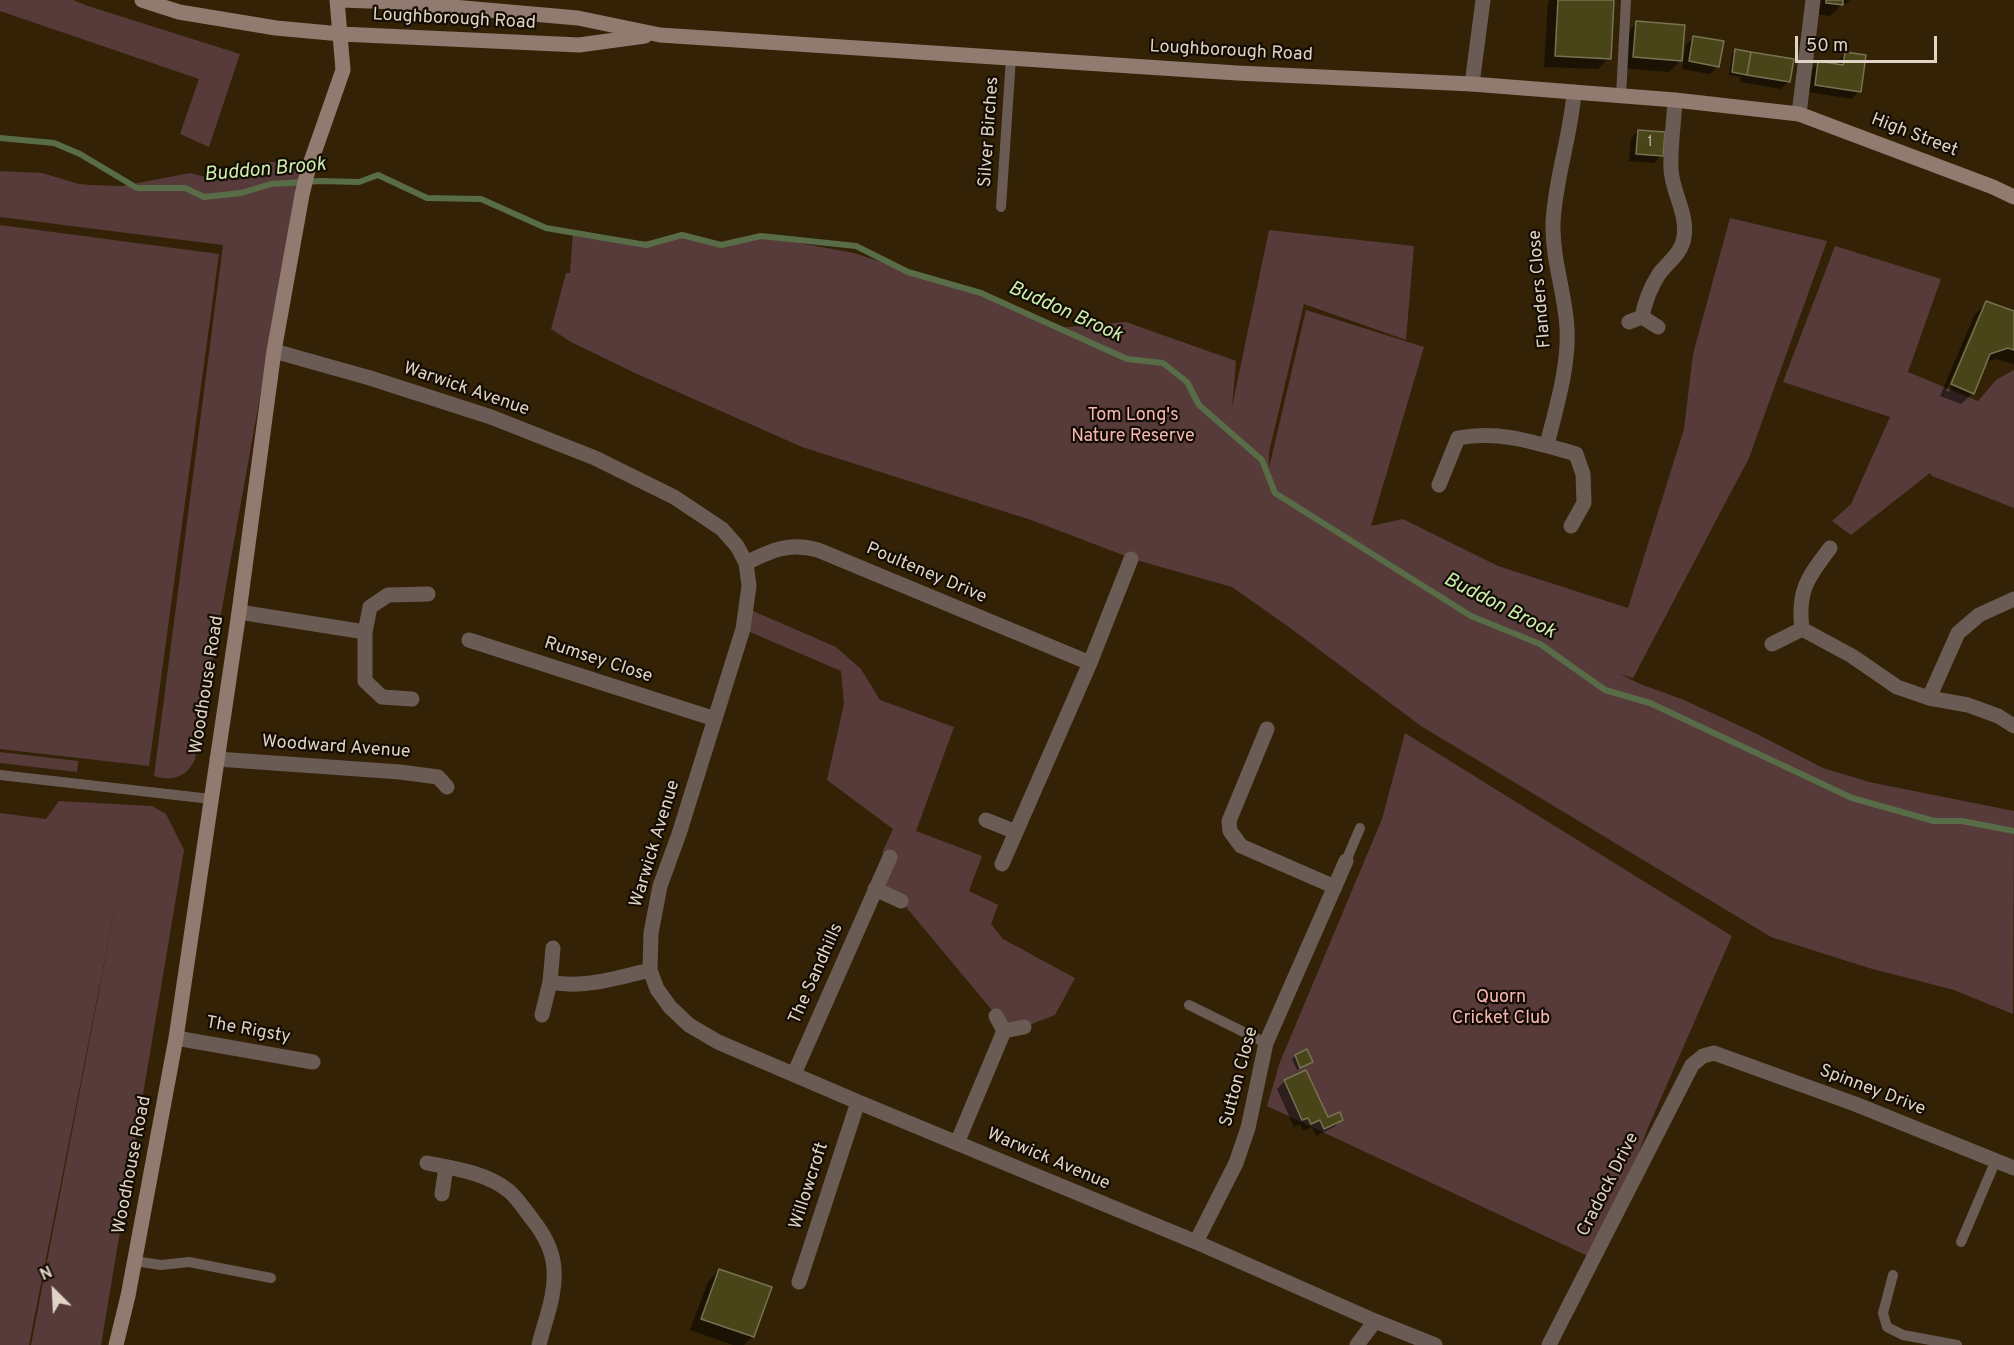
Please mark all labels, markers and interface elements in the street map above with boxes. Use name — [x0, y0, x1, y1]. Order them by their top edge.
street label: Loughborough Road — [372, 5, 536, 35]
scale bar — [1798, 24, 1940, 62]
text: 50 m — [1806, 35, 1848, 58]
street label: Loughborough Road — [1149, 37, 1313, 67]
street label: Silver Birches — [975, 76, 1005, 188]
street label: High Street — [1868, 110, 1960, 162]
house number: 1 — [1647, 134, 1653, 152]
water label: Buddon Brook — [203, 154, 327, 188]
street label: Flanders Close — [1525, 229, 1557, 349]
water label: Buddon Brook — [1004, 277, 1126, 349]
street label: Warwick Avenue — [400, 358, 532, 422]
park label: Tom Long's Nature Reserve — [1071, 405, 1195, 448]
street label: Poulteney Drive — [862, 539, 990, 609]
water label: Buddon Brook — [1439, 569, 1559, 645]
street label: Woodhouse Road — [186, 614, 230, 756]
street label: Rumsey Close — [541, 633, 655, 689]
street label: Woodward Avenue — [261, 732, 411, 764]
street label: Warwick Avenue — [626, 778, 686, 910]
street label: The Sandhills — [785, 920, 849, 1028]
park label: Quorn Cricket Club — [1452, 987, 1550, 1030]
street label: The Rigsty — [204, 1013, 292, 1049]
street label: Sutton Close — [1216, 1025, 1264, 1129]
street label: Spinney Drive — [1816, 1061, 1928, 1121]
street label: Woodhouse Road — [109, 1094, 157, 1236]
street label: Warwick Avenue — [983, 1124, 1113, 1196]
street label: Cradock Drive — [1574, 1129, 1644, 1241]
street label: Willowcroft — [786, 1140, 834, 1232]
north arrow — [24, 1261, 84, 1321]
text: N — [37, 1263, 56, 1286]

